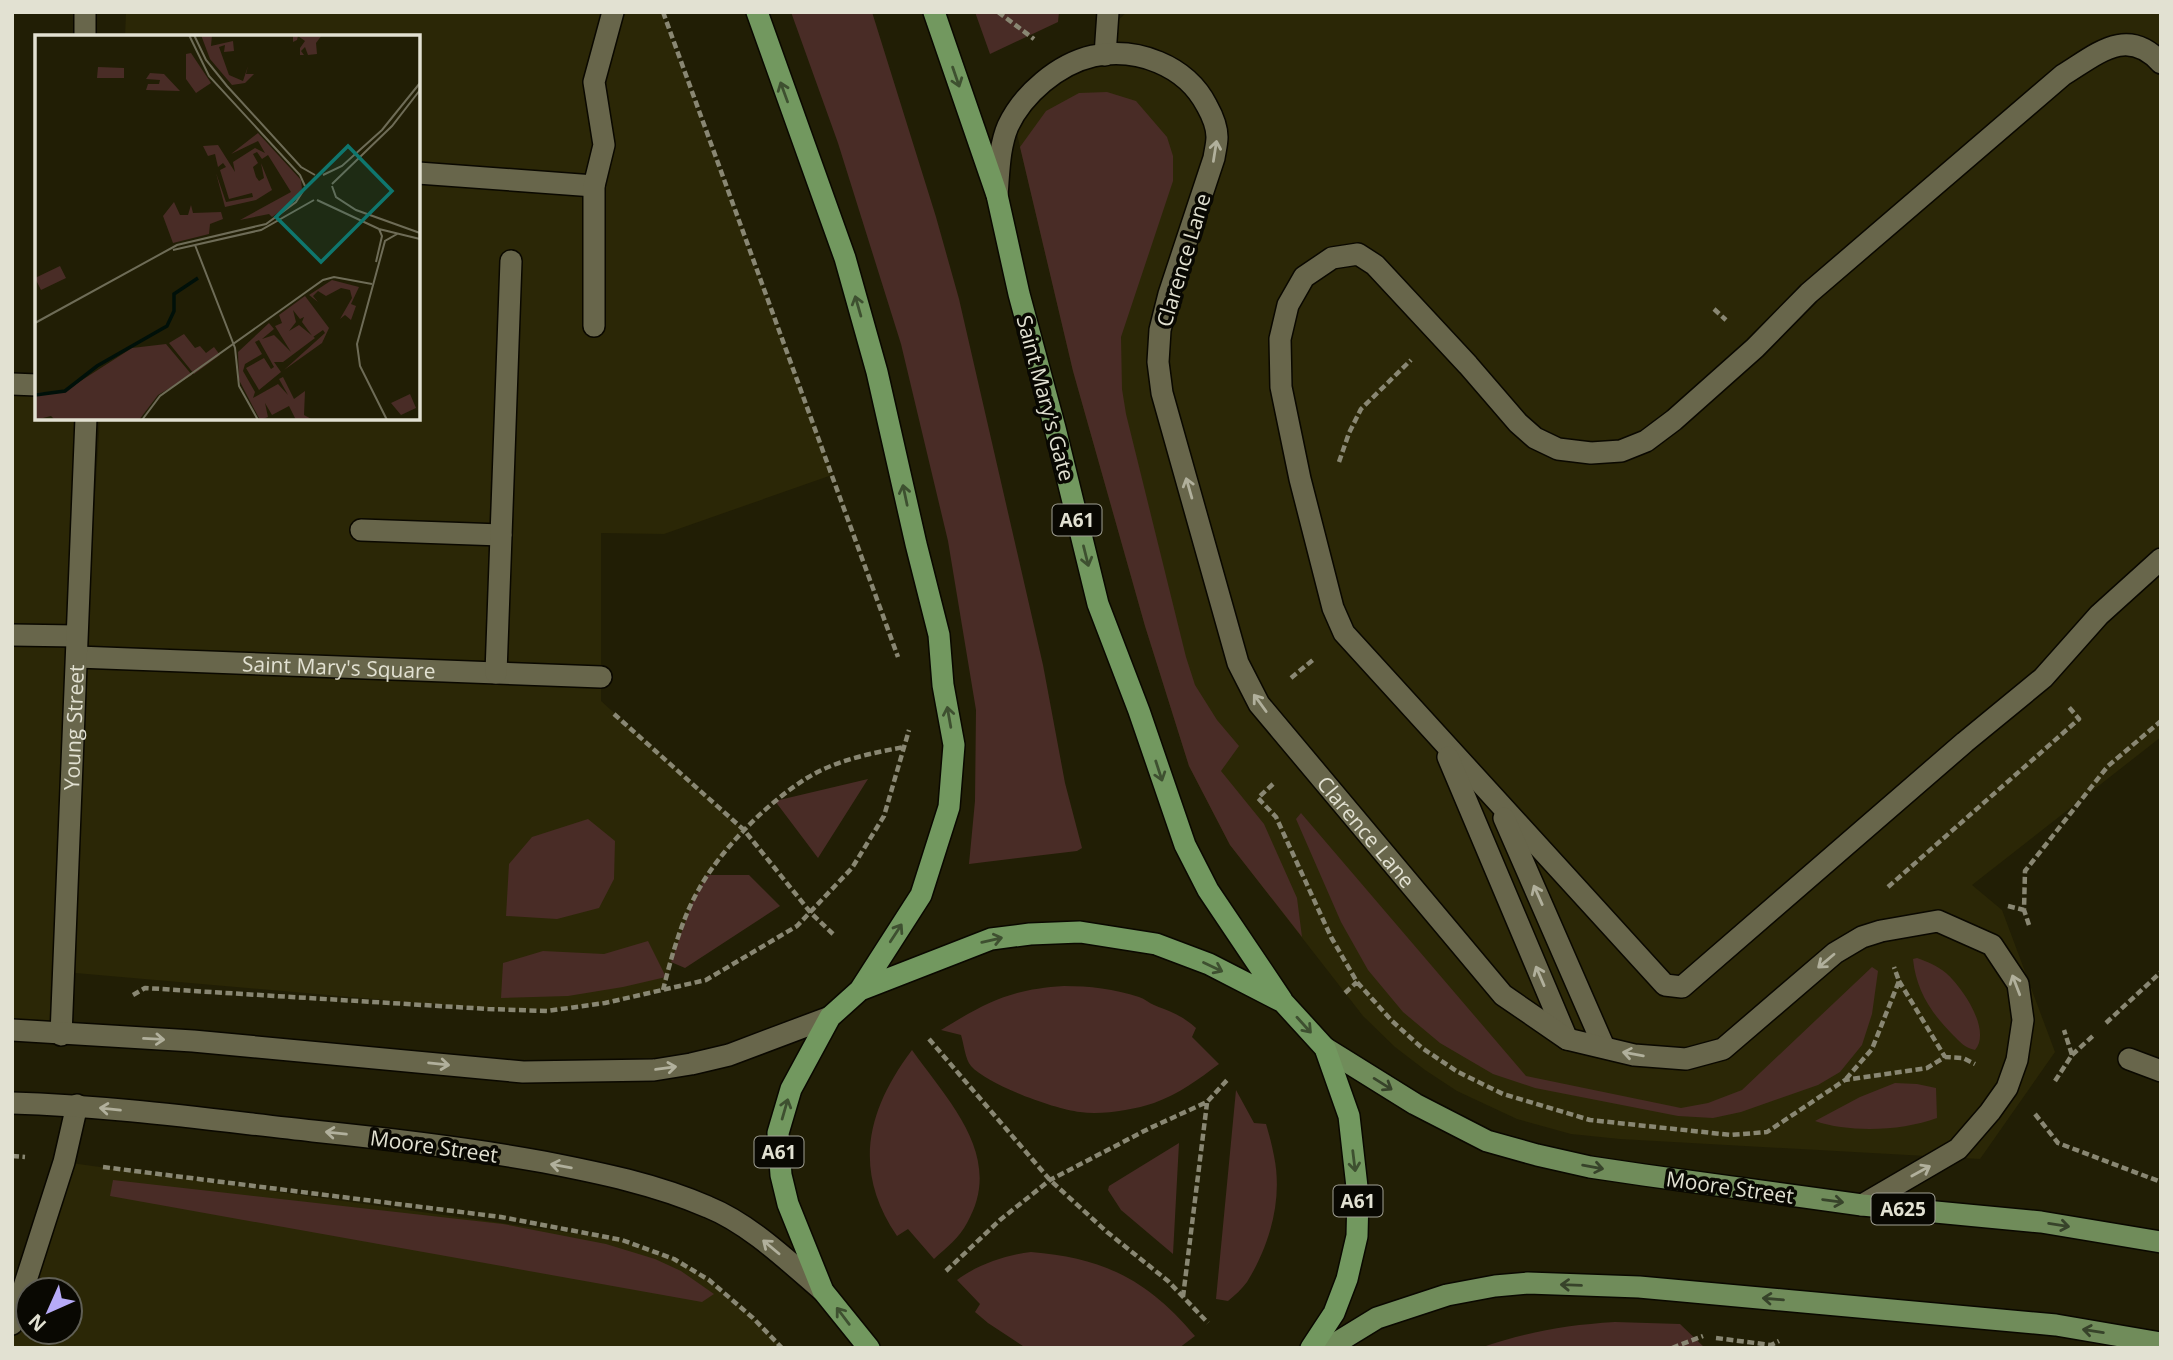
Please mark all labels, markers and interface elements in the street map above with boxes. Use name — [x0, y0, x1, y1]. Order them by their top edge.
inset map — [35, 35, 420, 420]
one-way arrow — [951, 65, 963, 87]
one-way arrow — [777, 81, 789, 103]
one-way arrow — [1209, 140, 1222, 163]
street label: Clarence Lane — [1149, 190, 1217, 330]
one-way arrow — [851, 296, 864, 318]
street label: Saint Mary's Gate — [1010, 312, 1082, 484]
one-way arrow — [1182, 478, 1195, 500]
one-way arrow — [897, 484, 910, 506]
road number: A61 — [1052, 505, 1102, 536]
one-way arrow — [1080, 544, 1093, 567]
street label: Saint Mary's Square — [242, 649, 436, 685]
street label: Young Street — [57, 664, 90, 791]
one-way arrow — [1253, 694, 1268, 713]
one-way arrow — [942, 706, 955, 729]
one-way arrow — [1153, 760, 1166, 782]
street label: Clarence Lane — [1311, 770, 1421, 894]
one-way arrow — [1531, 885, 1544, 906]
one-way arrow — [890, 923, 904, 943]
one-way arrow — [980, 932, 1003, 946]
one-way arrow — [1817, 953, 1835, 969]
one-way arrow — [1202, 960, 1223, 974]
one-way arrow — [1533, 965, 1546, 987]
one-way arrow — [2009, 975, 2021, 996]
one-way arrow — [1296, 1016, 1313, 1033]
one-way arrow — [142, 1032, 165, 1045]
one-way arrow — [1622, 1047, 1645, 1060]
one-way arrow — [427, 1057, 449, 1070]
one-way arrow — [654, 1061, 676, 1074]
one-way arrow — [1373, 1077, 1392, 1092]
one-way arrow — [779, 1098, 792, 1120]
one-way arrow — [99, 1102, 122, 1115]
street label: Moore Street — [368, 1123, 500, 1169]
one-way arrow — [326, 1127, 348, 1140]
road number: A61 — [754, 1136, 804, 1168]
one-way arrow — [1348, 1149, 1361, 1171]
one-way arrow — [550, 1158, 573, 1172]
one-way arrow — [1581, 1161, 1604, 1174]
street label: Moore Street — [1664, 1164, 1796, 1210]
one-way arrow — [1911, 1164, 1931, 1178]
road number: A61 — [1334, 1186, 1382, 1217]
one-way arrow — [1821, 1194, 1844, 1207]
road number: A625 — [1871, 1194, 1934, 1224]
one-way arrow — [2048, 1219, 2070, 1232]
one-way arrow — [762, 1239, 780, 1255]
north arrow — [14, 1276, 84, 1346]
one-way arrow — [1560, 1278, 1583, 1292]
one-way arrow — [1763, 1292, 1785, 1305]
one-way arrow — [835, 1307, 850, 1325]
text: N — [22, 1308, 52, 1338]
one-way arrow — [2082, 1324, 2105, 1337]

